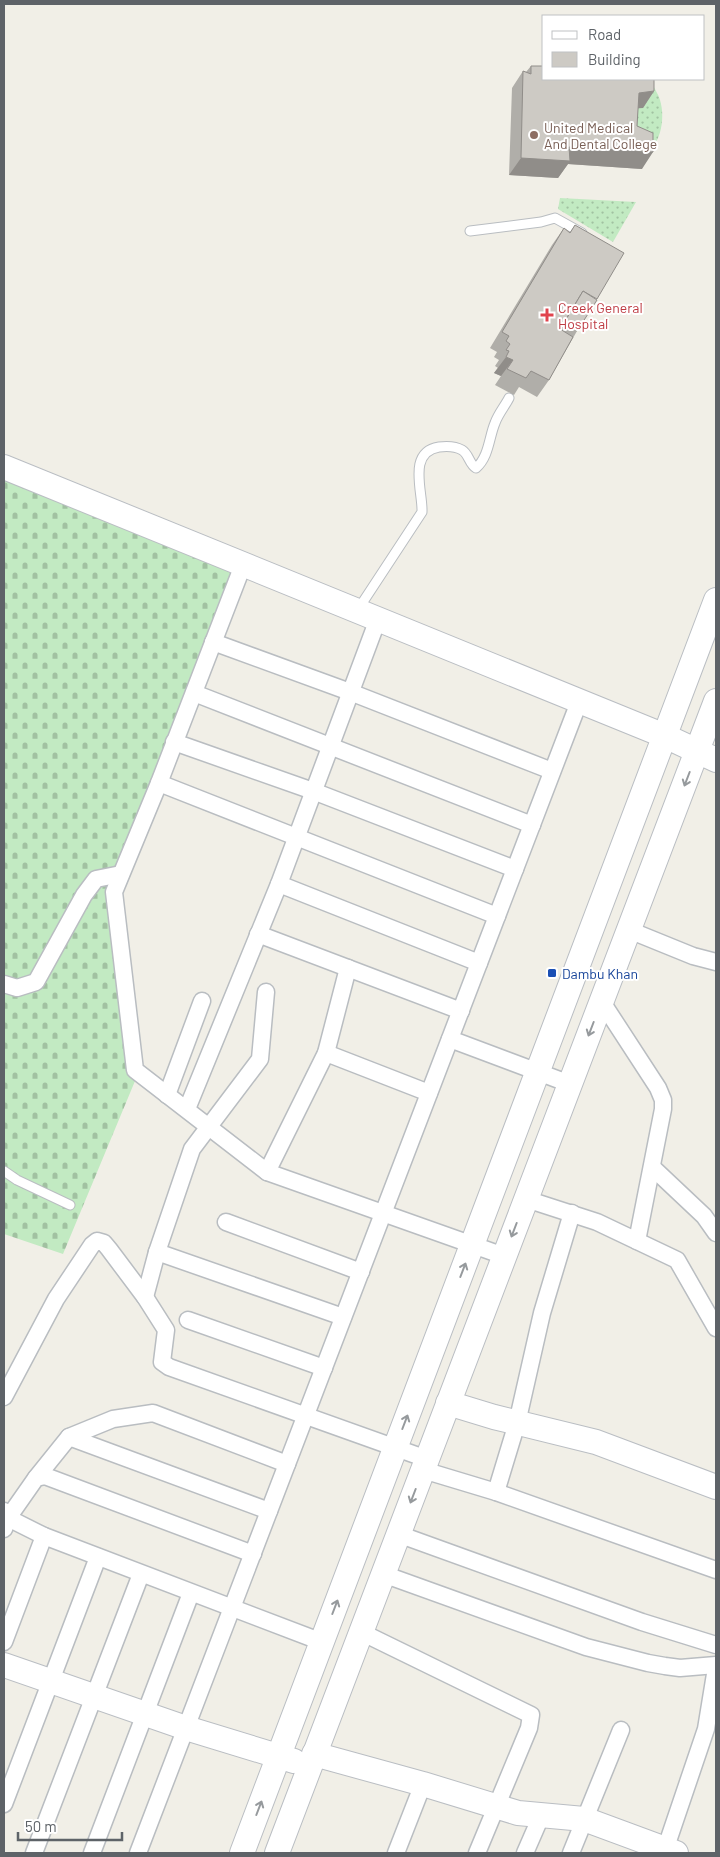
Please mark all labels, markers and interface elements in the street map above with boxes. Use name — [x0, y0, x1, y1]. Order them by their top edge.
legend — [542, 15, 705, 80]
text: Road — [588, 25, 621, 43]
text: Building — [588, 50, 641, 68]
place label: United Medical And Dental College — [544, 119, 657, 152]
marker: United Medical And Dental College — [528, 129, 540, 141]
place label: Creek General Hospital — [558, 299, 643, 332]
marker: Creek General Hospital — [540, 308, 554, 322]
one-way arrow — [681, 771, 691, 786]
place label: Dambu Khan — [562, 965, 638, 982]
marker: Dambu Khan — [546, 967, 558, 979]
one-way arrow — [586, 1021, 595, 1036]
one-way arrow — [509, 1222, 519, 1237]
one-way arrow — [459, 1263, 468, 1278]
one-way arrow — [401, 1415, 410, 1430]
one-way arrow — [408, 1488, 417, 1503]
one-way arrow — [331, 1599, 340, 1615]
one-way arrow — [255, 1800, 264, 1816]
scale bar — [18, 1810, 121, 1842]
text: 50 m — [25, 1817, 57, 1835]

